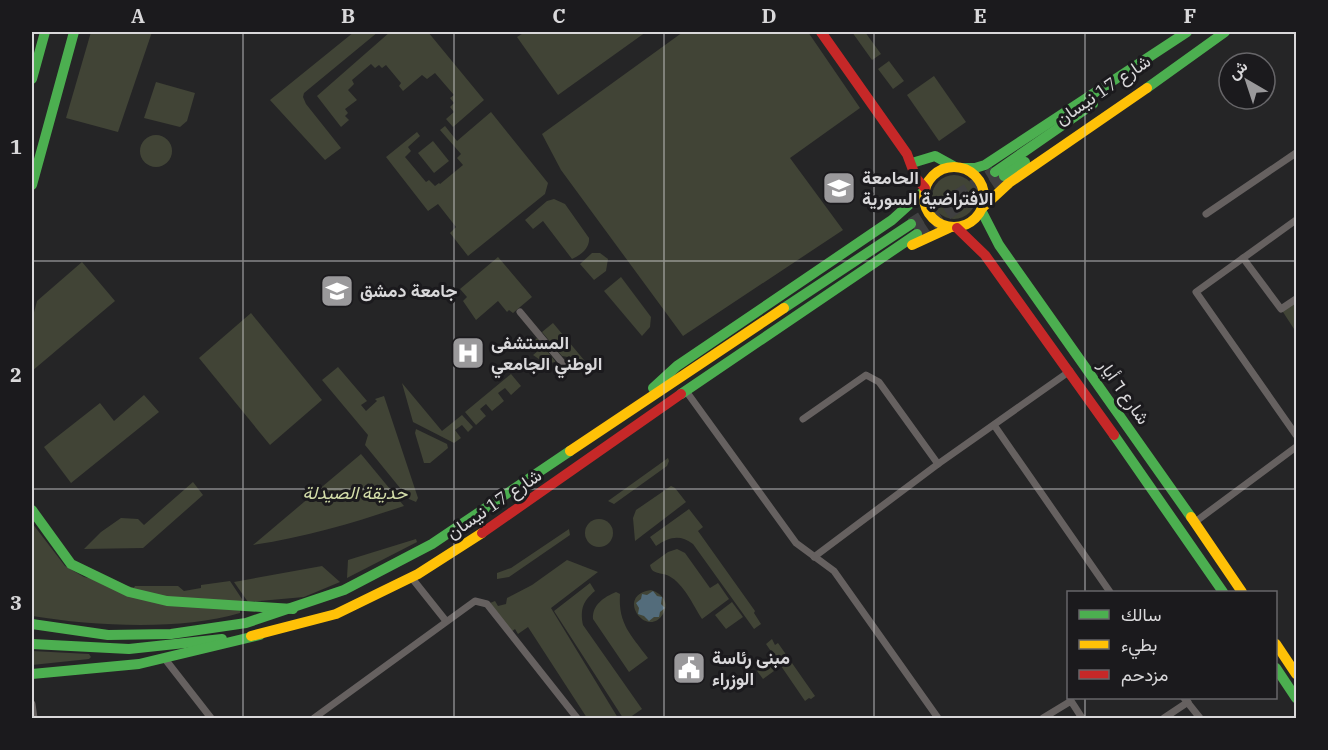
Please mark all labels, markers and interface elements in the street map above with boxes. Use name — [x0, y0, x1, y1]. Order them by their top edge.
text: A — [131, 2, 145, 29]
text: B — [341, 2, 355, 29]
text: C — [552, 2, 566, 29]
text: D — [761, 2, 777, 29]
text: E — [973, 2, 987, 29]
text: F — [1184, 2, 1196, 29]
street label: شارع 17 نيسان — [1051, 49, 1155, 131]
north arrow — [1217, 51, 1277, 111]
text: ش — [1224, 56, 1251, 83]
text: 1 — [10, 133, 22, 160]
place label: الحامعة الافتراضية السورية — [862, 166, 994, 210]
school or university icon: الحامعة الافتراضية السورية — [821, 170, 857, 206]
school or university icon: جامعة دمشق — [319, 273, 355, 309]
place label: جامعة دمشق — [360, 279, 458, 302]
place label: المستشفى الوطني الجامعي — [491, 331, 602, 379]
hospital icon: المستشفى الوطني الجامعي — [450, 335, 486, 371]
street label: شارع ٦ أيار — [1092, 354, 1155, 429]
text: 2 — [10, 361, 22, 388]
street label: شارع 17 نيسان — [442, 463, 546, 545]
park label: حديقة الصيدلة — [303, 481, 408, 504]
text: 3 — [10, 589, 22, 616]
legend — [1067, 591, 1277, 699]
text: سالك — [1121, 603, 1161, 626]
text: بطيء — [1121, 633, 1157, 660]
place label: مبنى رئاسة الوزراء — [712, 646, 790, 690]
public building icon: مبنى رئاسة الوزراء — [671, 650, 707, 686]
text: مزدحم — [1121, 663, 1168, 687]

